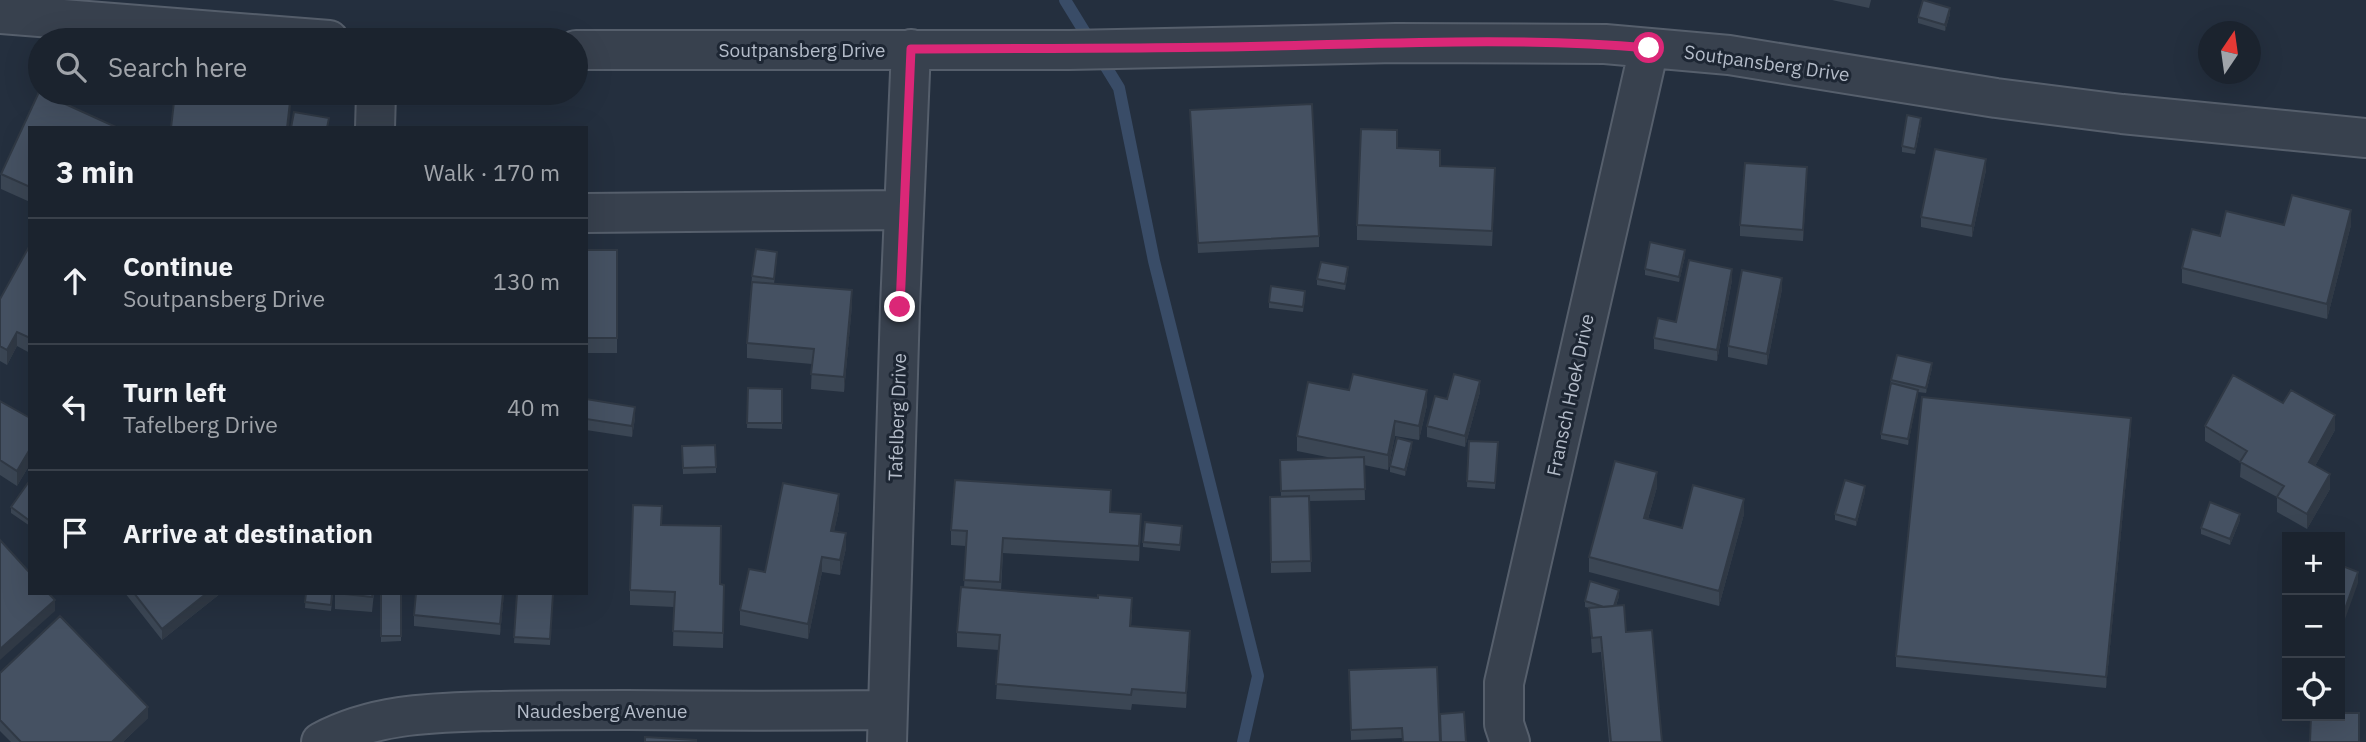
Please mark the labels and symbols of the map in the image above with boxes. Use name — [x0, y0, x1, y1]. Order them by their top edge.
north arrow — [2198, 21, 2261, 84]
route start — [1633, 32, 1664, 63]
street label: Soutpansberg Drive — [719, 38, 885, 62]
street label: Soutpansberg Drive — [1683, 39, 1851, 87]
route end — [884, 291, 915, 322]
street label: Fransch Hoek Drive — [1541, 312, 1599, 478]
street label: Tafelberg Drive — [883, 353, 911, 481]
street label: Naudesberg Avenue — [516, 699, 688, 723]

